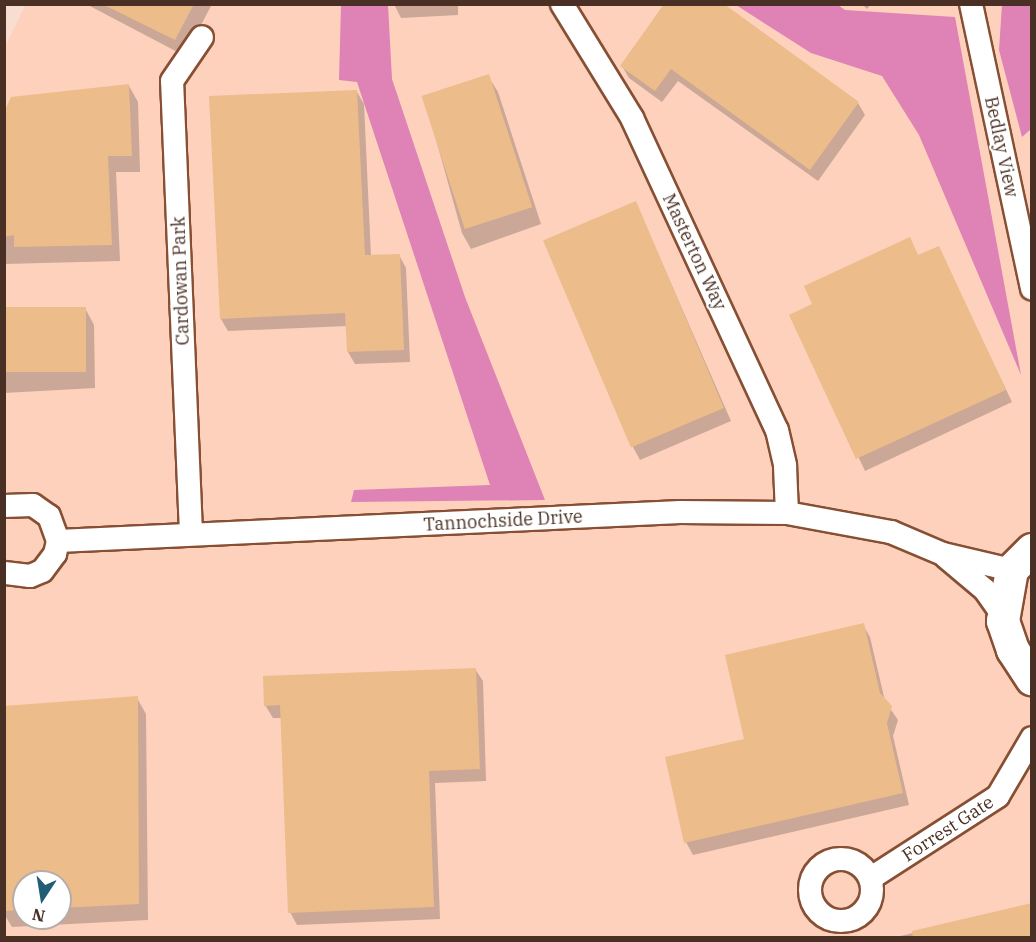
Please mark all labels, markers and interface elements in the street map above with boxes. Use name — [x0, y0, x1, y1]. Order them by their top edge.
street label: Bedlay View — [980, 95, 1022, 199]
street label: Masterton Way — [658, 190, 730, 314]
street label: Cardowan Park — [168, 216, 194, 346]
street label: Tannochside Drive — [423, 506, 583, 536]
street label: Forrest Gate — [898, 792, 998, 866]
north arrow — [12, 870, 72, 930]
text: N — [30, 905, 47, 927]

